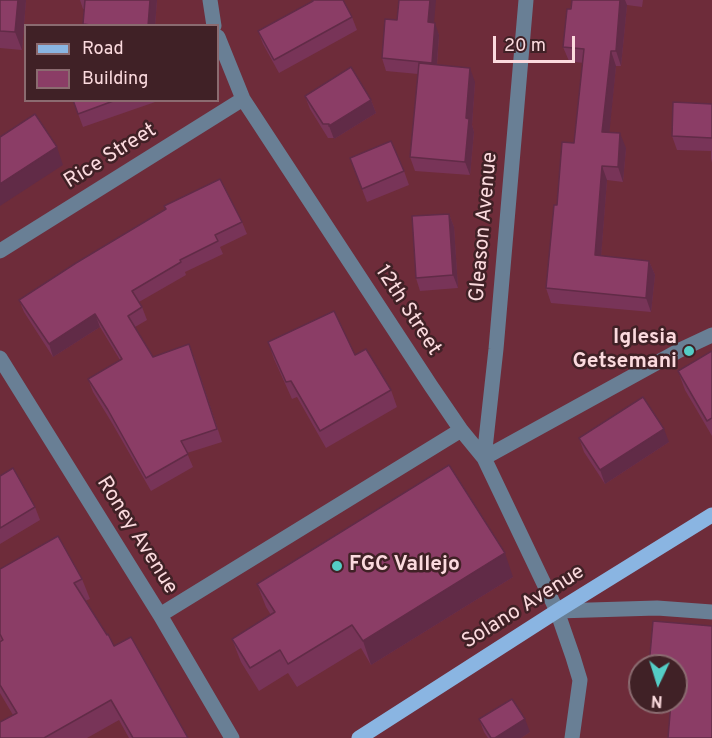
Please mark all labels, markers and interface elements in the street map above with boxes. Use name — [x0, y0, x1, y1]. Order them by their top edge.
legend — [24, 24, 219, 102]
scale bar — [496, 24, 578, 62]
text: 20 m — [504, 35, 546, 58]
text: Road — [82, 38, 124, 61]
text: Building — [82, 68, 148, 91]
street label: Rice Street — [60, 119, 162, 195]
street label: Gleason Avenue — [466, 151, 504, 303]
street label: 12th Street — [368, 261, 446, 361]
place label: Iglesia Getsemani — [573, 326, 677, 376]
marker: Iglesia Getsemani — [682, 344, 696, 358]
street label: Roney Avenue — [90, 472, 182, 600]
place label: FGC Vallejo — [349, 553, 460, 579]
marker: FGC Vallejo — [330, 559, 344, 573]
street label: Solano Avenue — [458, 560, 590, 656]
north arrow — [628, 654, 688, 714]
text: N — [650, 690, 663, 710]

